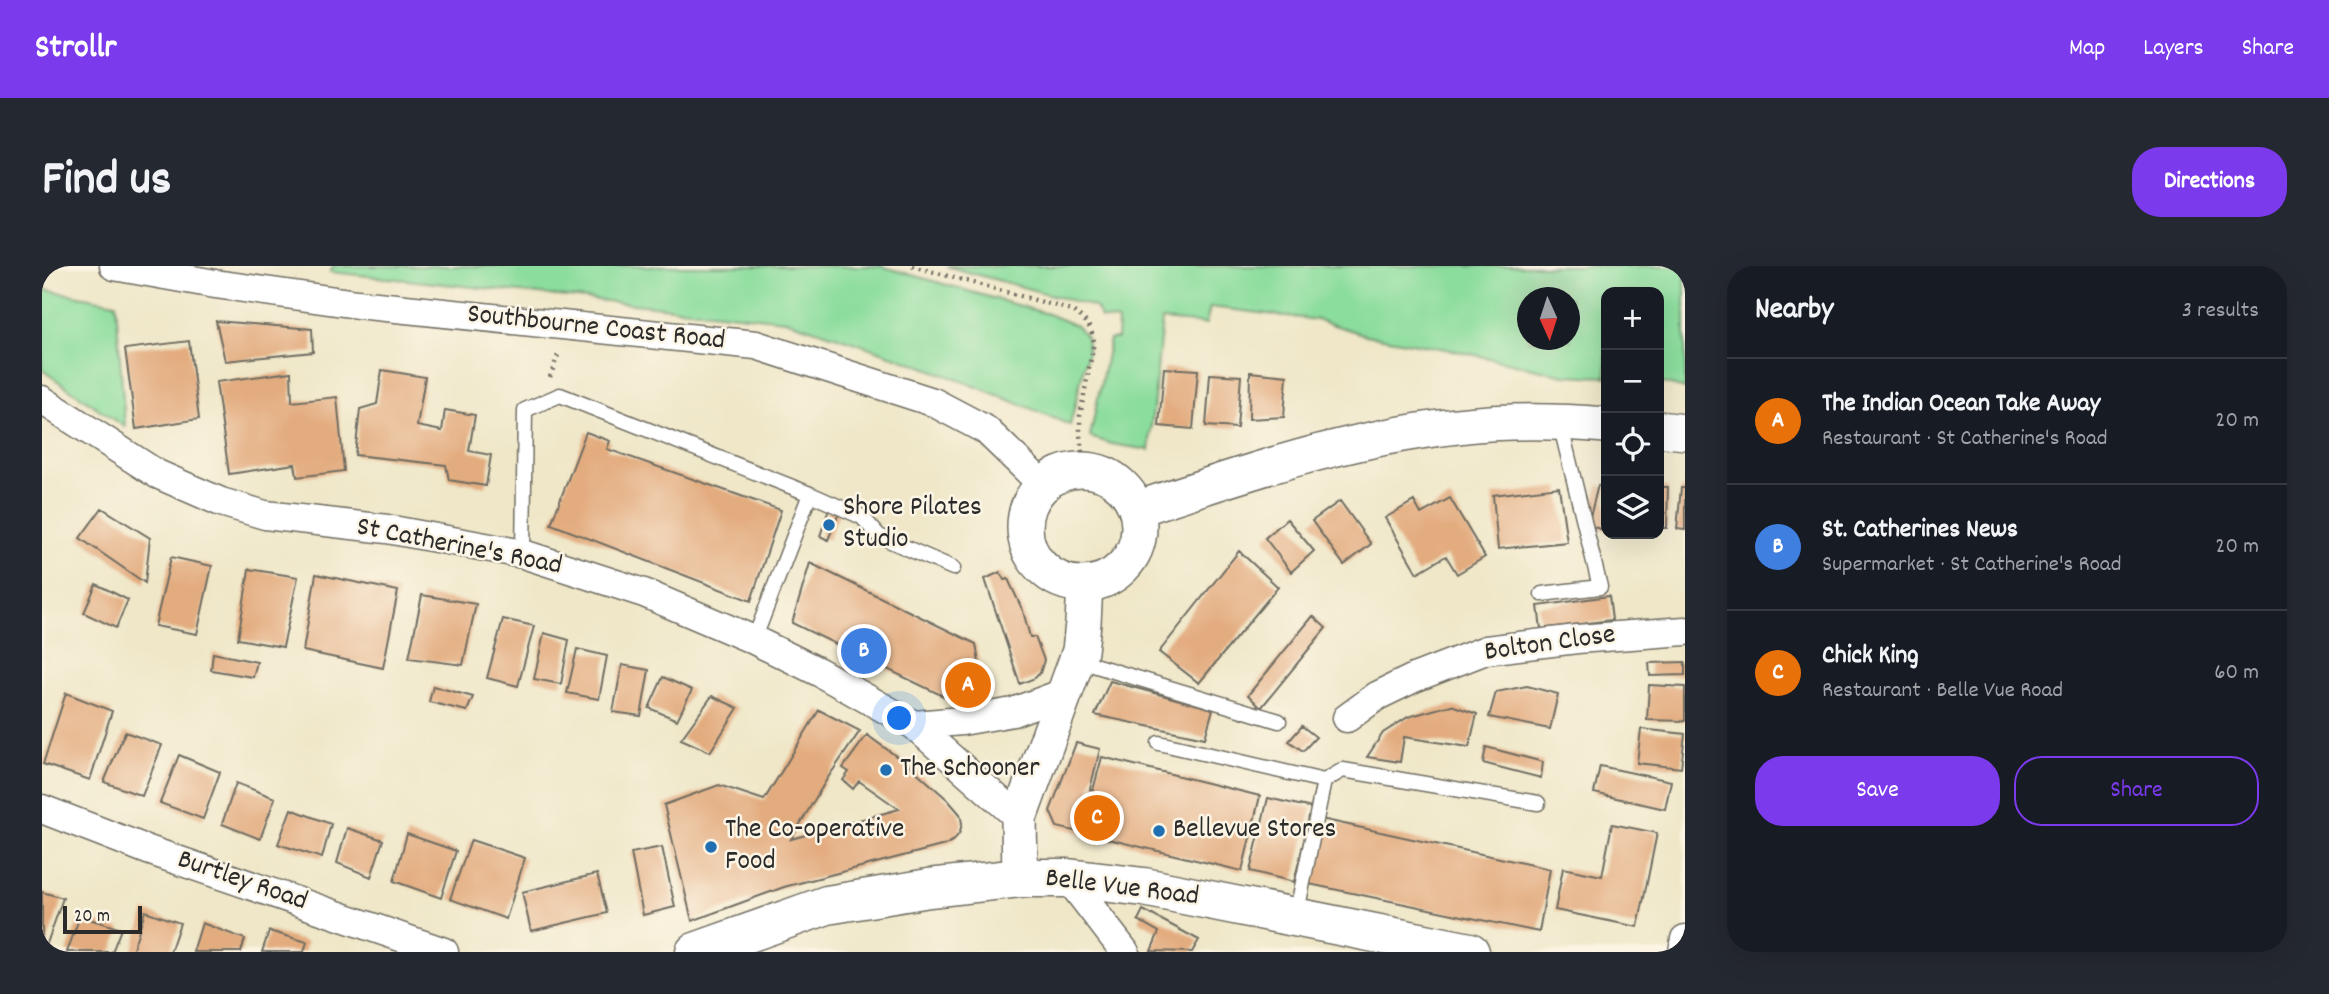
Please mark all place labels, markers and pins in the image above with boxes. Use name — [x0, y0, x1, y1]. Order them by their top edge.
place label: Shore Pilates Studio — [843, 489, 982, 561]
marker: Shore Pilates Studio — [821, 517, 837, 533]
pin: B — [841, 625, 887, 677]
pin: A — [945, 659, 991, 711]
place label: The Schooner — [900, 750, 1040, 790]
marker: The Schooner — [878, 762, 894, 778]
pin: C — [1074, 792, 1120, 844]
place label: The Co-operative Food — [725, 811, 904, 883]
place label: Bellevue Stores — [1173, 811, 1336, 851]
marker: Bellevue Stores — [1151, 823, 1167, 839]
marker: The Co-operative Food — [703, 839, 719, 855]

